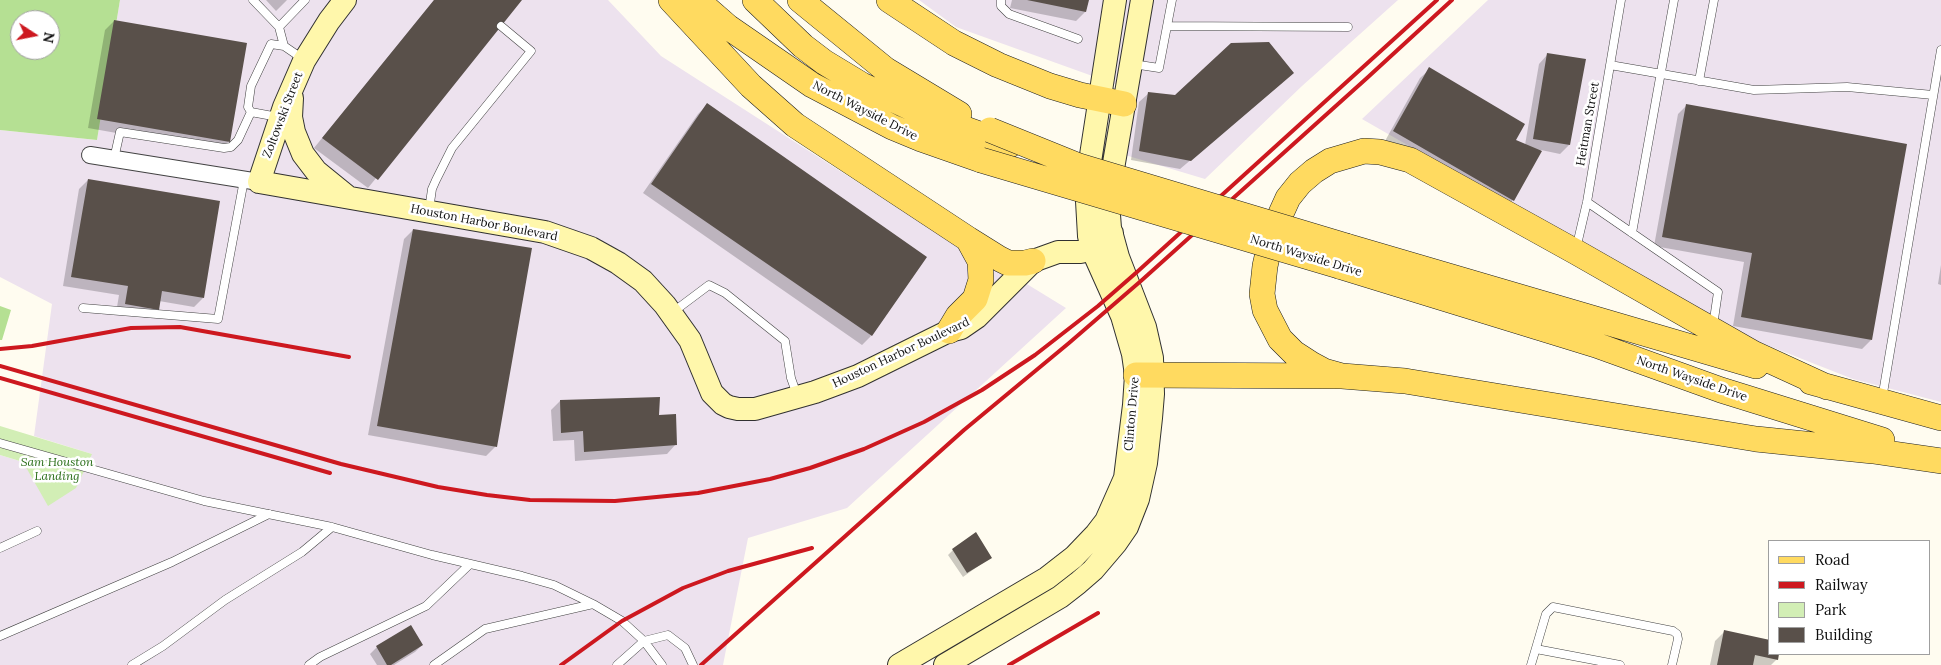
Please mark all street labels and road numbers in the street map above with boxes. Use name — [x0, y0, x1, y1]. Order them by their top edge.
street label: Zoltowski Street — [260, 70, 306, 160]
street label: North Wayside Drive — [810, 78, 920, 144]
street label: Heitman Street — [1574, 81, 1602, 167]
street label: Houston Harbor Boulevard — [409, 202, 559, 244]
street label: North Wayside Drive — [1248, 232, 1364, 280]
street label: Houston Harbor Boulevard — [830, 315, 972, 391]
street label: North Wayside Drive — [1635, 353, 1749, 405]
street label: Clinton Drive — [1122, 376, 1142, 452]

